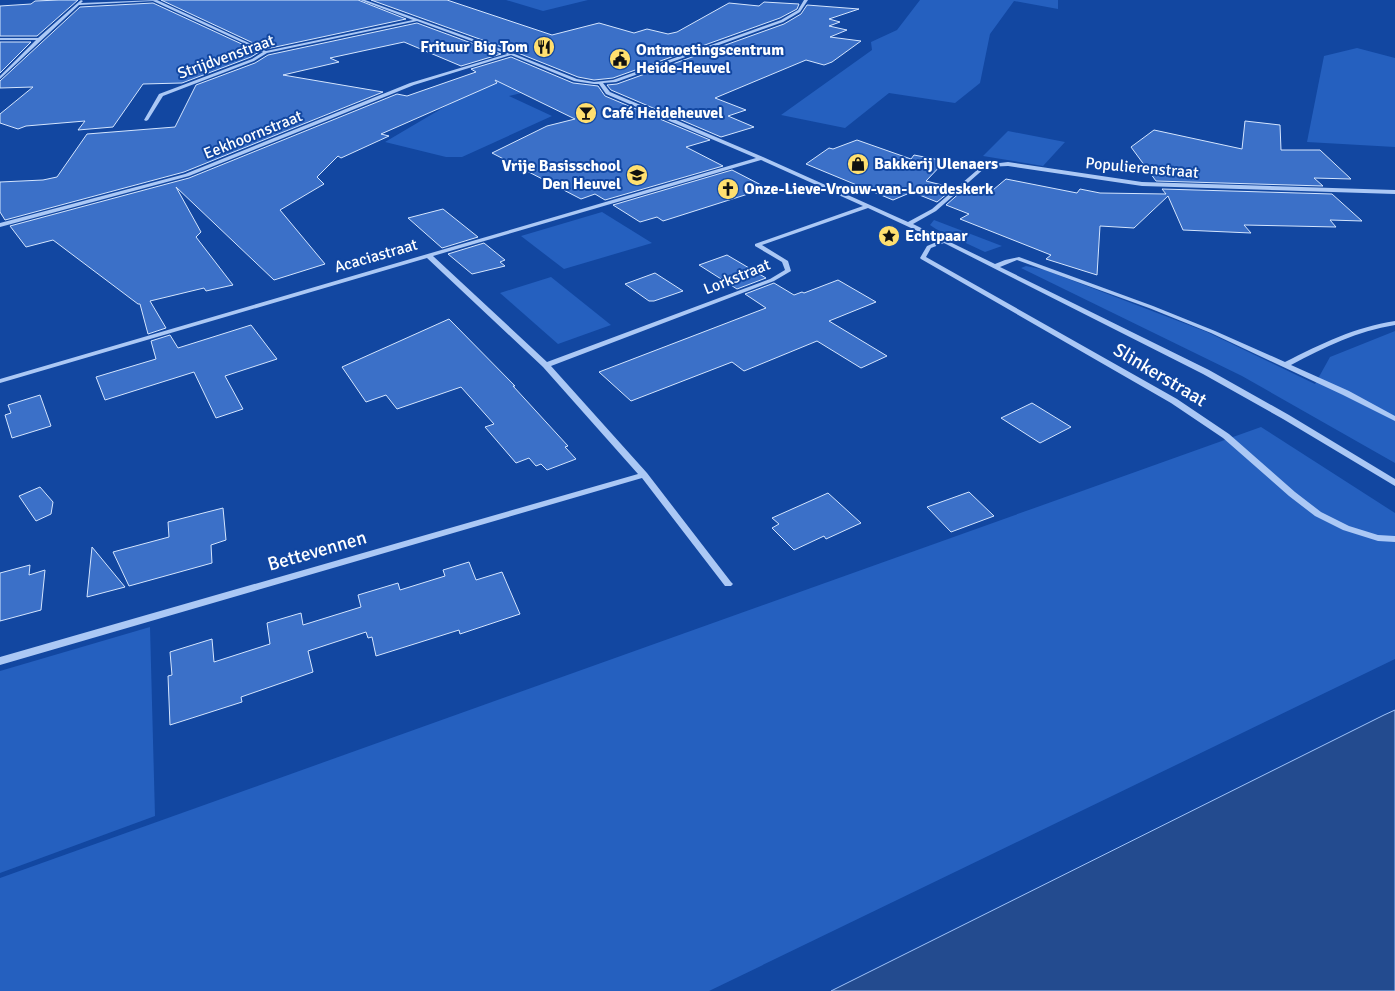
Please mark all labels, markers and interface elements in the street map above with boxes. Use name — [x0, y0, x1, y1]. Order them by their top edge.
street label: Strijdvenstraat — [175, 30, 278, 84]
restaurant icon: Frituur Big Tom — [532, 35, 556, 59]
place label: Frituur Big Tom — [420, 37, 528, 57]
place label: Ontmoetingscentrum Heide-Heuvel — [636, 40, 784, 78]
public building icon: Ontmoetingscentrum Heide-Heuvel — [608, 47, 632, 71]
bar icon: Café Heideheuvel — [574, 101, 598, 125]
place label: Café Heideheuvel — [602, 103, 723, 123]
street label: Eekhoornstraat — [201, 106, 306, 164]
shop icon: Bakkerij Ulenaers — [846, 152, 870, 176]
street label: Populierenstraat — [1085, 153, 1200, 183]
place label: Bakkerij Ulenaers — [874, 154, 998, 174]
place label: Vrije Basisschool Den Heuvel — [502, 156, 621, 194]
school or university icon: Vrije Basisschool Den Heuvel — [625, 163, 649, 187]
church icon: Onze-Lieve-Vrouw-van-Lourdeskerk — [716, 177, 740, 201]
place label: Onze-Lieve-Vrouw-van-Lourdeskerk — [744, 179, 994, 199]
place icon: Echtpaar — [877, 224, 901, 248]
place label: Echtpaar — [905, 226, 968, 246]
street label: Acaciastraat — [332, 235, 420, 277]
street label: Lorkstraat — [701, 254, 774, 299]
street label: Slinkerstraat — [1109, 338, 1211, 412]
street label: Bettevennen — [265, 525, 369, 577]

